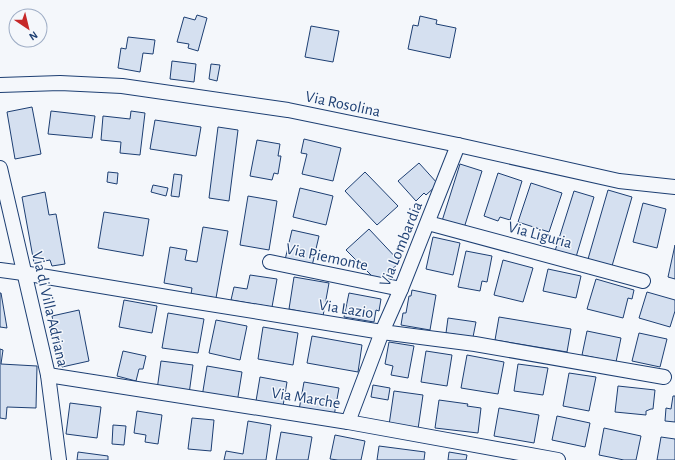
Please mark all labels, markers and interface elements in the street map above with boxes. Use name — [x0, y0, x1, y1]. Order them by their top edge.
north arrow — [8, 8, 48, 48]
text: N — [27, 29, 40, 42]
street label: Via Rosolina — [304, 88, 382, 120]
street label: Via Lombardia — [377, 199, 425, 289]
street label: Via Liguria — [506, 219, 574, 251]
street label: Via Piemonte — [284, 240, 370, 274]
street label: Via di Villa Adriana — [29, 250, 71, 368]
street label: Via Lazio — [317, 297, 375, 321]
street label: Via Marche — [270, 385, 342, 411]

